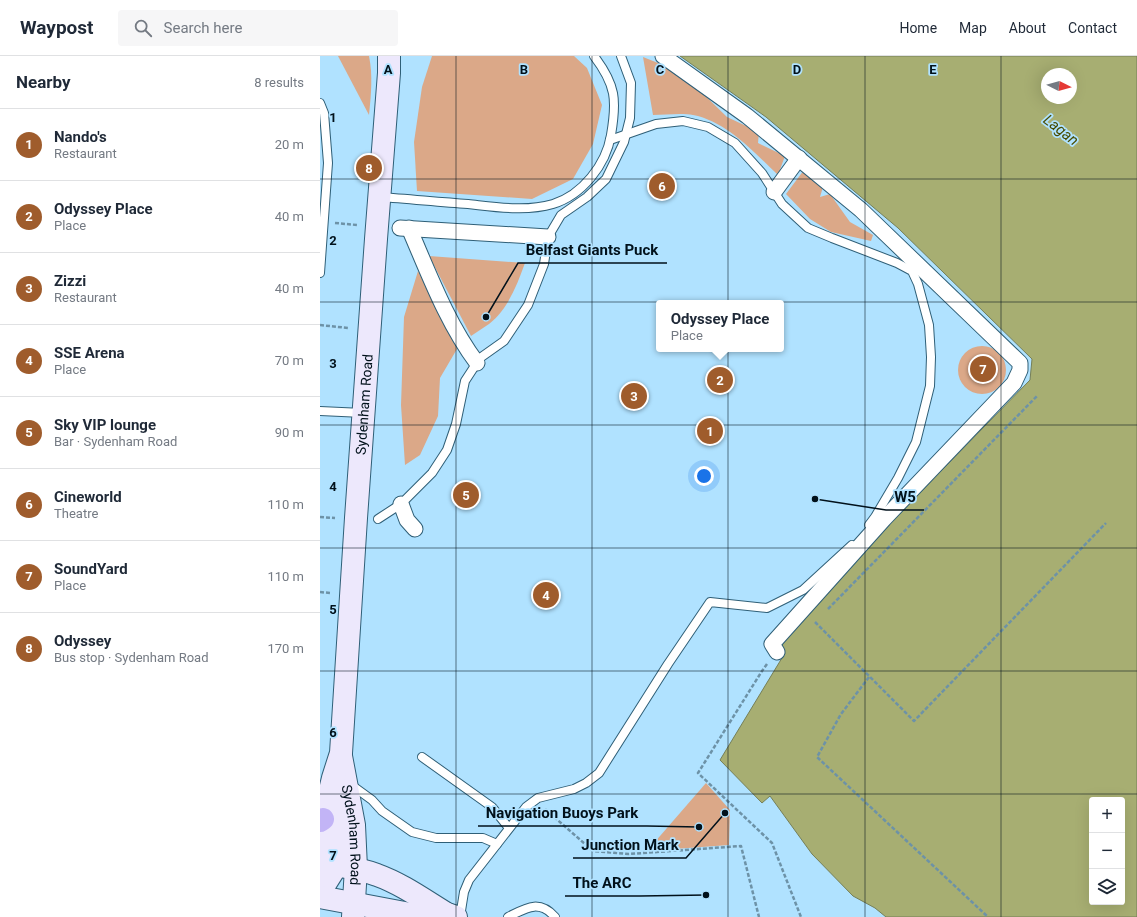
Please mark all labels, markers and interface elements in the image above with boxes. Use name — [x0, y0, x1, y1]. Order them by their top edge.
search box — [118, 10, 398, 46]
text: Waypost — [20, 16, 94, 39]
icon: search — [132, 17, 154, 39]
text: Search here — [164, 19, 242, 37]
text: Home — [899, 20, 937, 36]
text: Map — [959, 20, 987, 36]
text: About — [1009, 20, 1046, 36]
text: Contact — [1068, 20, 1117, 36]
text: A — [384, 62, 393, 77]
text: B — [520, 62, 528, 77]
text: C — [656, 62, 665, 77]
text: D — [793, 62, 801, 77]
text: E — [929, 62, 937, 77]
north arrow — [1041, 68, 1077, 104]
text: Nearby — [16, 72, 71, 92]
text: 8 results — [254, 75, 304, 90]
text: 1 — [329, 110, 337, 125]
water label: Lagan — [1040, 111, 1082, 149]
text: Nando's — [54, 128, 107, 146]
text: 1 — [25, 137, 33, 152]
text: 20 m — [275, 137, 304, 152]
text: Restaurant — [54, 146, 117, 161]
pin: 8 — [356, 153, 382, 183]
pin: 6 — [649, 171, 675, 201]
text: Odyssey Place — [54, 200, 153, 218]
text: 2 — [25, 209, 33, 224]
text: 40 m — [275, 209, 304, 224]
text: Place — [54, 218, 86, 233]
text: 2 — [329, 233, 337, 248]
callout: Belfast Giants Puck — [518, 236, 667, 263]
text: Belfast Giants Puck — [526, 241, 659, 259]
text: Zizzi — [54, 272, 86, 290]
text: 3 — [25, 281, 33, 296]
text: 40 m — [275, 281, 304, 296]
text: Restaurant — [54, 290, 117, 305]
popup — [656, 300, 784, 352]
text: Odyssey Place — [671, 310, 769, 328]
text: Place — [671, 328, 703, 343]
text: SSE Arena — [54, 344, 125, 362]
text: 4 — [25, 353, 33, 368]
text: 70 m — [275, 353, 304, 368]
street label: Sydenham Road — [353, 353, 376, 455]
pin: 7 — [970, 354, 996, 384]
text: 3 — [329, 356, 337, 371]
text: Place — [54, 362, 86, 377]
pin: 2 — [707, 365, 733, 395]
pin: 3 — [621, 381, 647, 411]
text: Sky VIP lounge — [54, 416, 156, 434]
pin: 1 — [697, 416, 723, 446]
text: 5 — [25, 425, 33, 440]
text: 90 m — [275, 425, 304, 440]
text: Bar · Sydenham Road — [54, 434, 177, 449]
your location — [694, 466, 714, 486]
text: 4 — [329, 479, 337, 494]
pin: 5 — [453, 480, 479, 510]
callout: W5 — [886, 483, 924, 510]
text: Cineworld — [54, 488, 122, 506]
text: W5 — [894, 488, 916, 506]
text: 6 — [25, 497, 33, 512]
text: 110 m — [267, 497, 304, 512]
text: Theatre — [54, 506, 98, 521]
text: SoundYard — [54, 560, 128, 578]
text: 7 — [25, 569, 33, 584]
text: 110 m — [267, 569, 304, 584]
text: Place — [54, 578, 86, 593]
pin: 4 — [533, 580, 559, 610]
text: 5 — [329, 602, 337, 617]
text: Odyssey — [54, 632, 111, 650]
text: 8 — [25, 641, 33, 656]
text: 170 m — [267, 641, 304, 656]
text: Bus stop · Sydenham Road — [54, 650, 208, 665]
text: 6 — [329, 725, 337, 740]
street label: Sydenham Road — [339, 783, 364, 886]
map controls — [1089, 797, 1125, 905]
button: + — [1089, 797, 1125, 833]
callout: Navigation Buoys Park — [478, 799, 647, 826]
text: Navigation Buoys Park — [486, 804, 639, 822]
callout: Junction Mark — [573, 831, 686, 858]
button: − — [1089, 833, 1125, 869]
text: Junction Mark — [581, 836, 680, 854]
text: 7 — [329, 848, 337, 863]
callout: The ARC — [565, 869, 640, 896]
button: layers — [1089, 869, 1125, 905]
text: The ARC — [572, 874, 632, 892]

